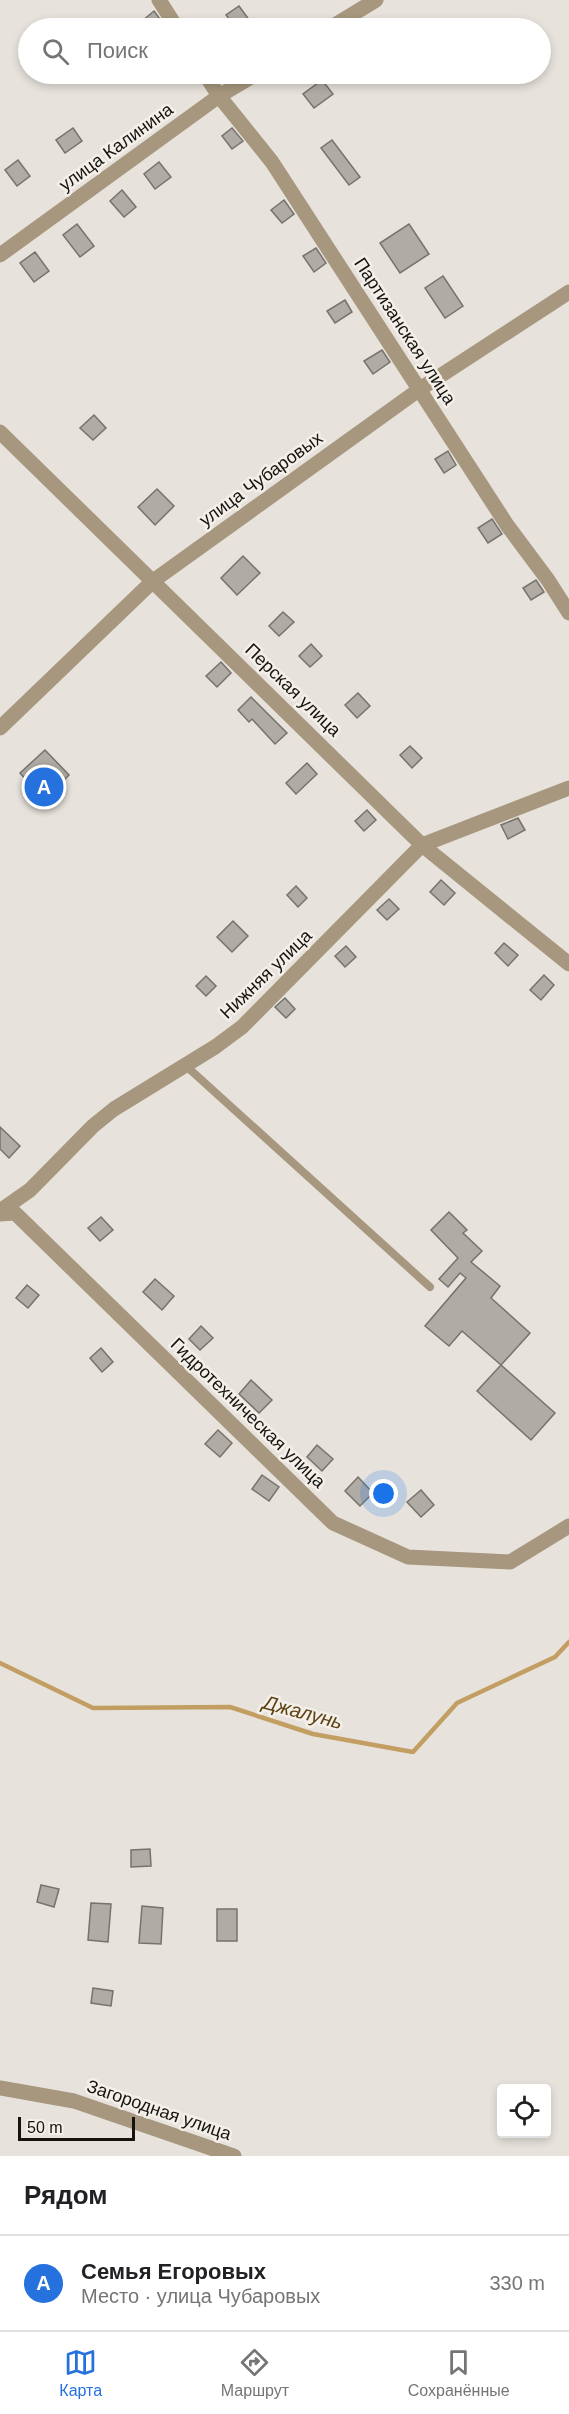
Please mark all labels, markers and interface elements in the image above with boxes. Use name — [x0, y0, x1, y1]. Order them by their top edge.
search box — [18, 18, 551, 84]
icon: search — [39, 35, 72, 68]
text: Поиск — [87, 38, 148, 63]
street label: улица Калинина — [55, 99, 177, 195]
street label: Партизанская улица — [350, 254, 460, 409]
street label: улица Чубаровых — [196, 428, 326, 530]
street label: Перская улица — [241, 640, 345, 741]
pin: A — [24, 764, 63, 810]
street label: Нижняя улица — [216, 925, 316, 1023]
street label: Гидротехническая улица — [167, 1334, 330, 1493]
your location — [369, 1479, 398, 1508]
water label: Джалунь — [259, 1690, 345, 1733]
street label: Загородная улица — [84, 2076, 235, 2144]
map controls — [497, 2084, 551, 2138]
button: locate — [497, 2084, 551, 2138]
scale bar — [18, 2114, 135, 2142]
text: 50 m — [27, 2119, 63, 2136]
text: Рядом — [24, 2180, 107, 2210]
text: Семья Егоровых — [81, 2259, 266, 2284]
text: A — [36, 2272, 51, 2294]
text: 330 m — [489, 2272, 545, 2294]
text: Место · улица Чубаровых — [81, 2285, 320, 2307]
tab: Карта — [59, 2346, 102, 2400]
tab: Маршрут — [221, 2346, 289, 2400]
tab: Сохранённые — [408, 2346, 510, 2400]

